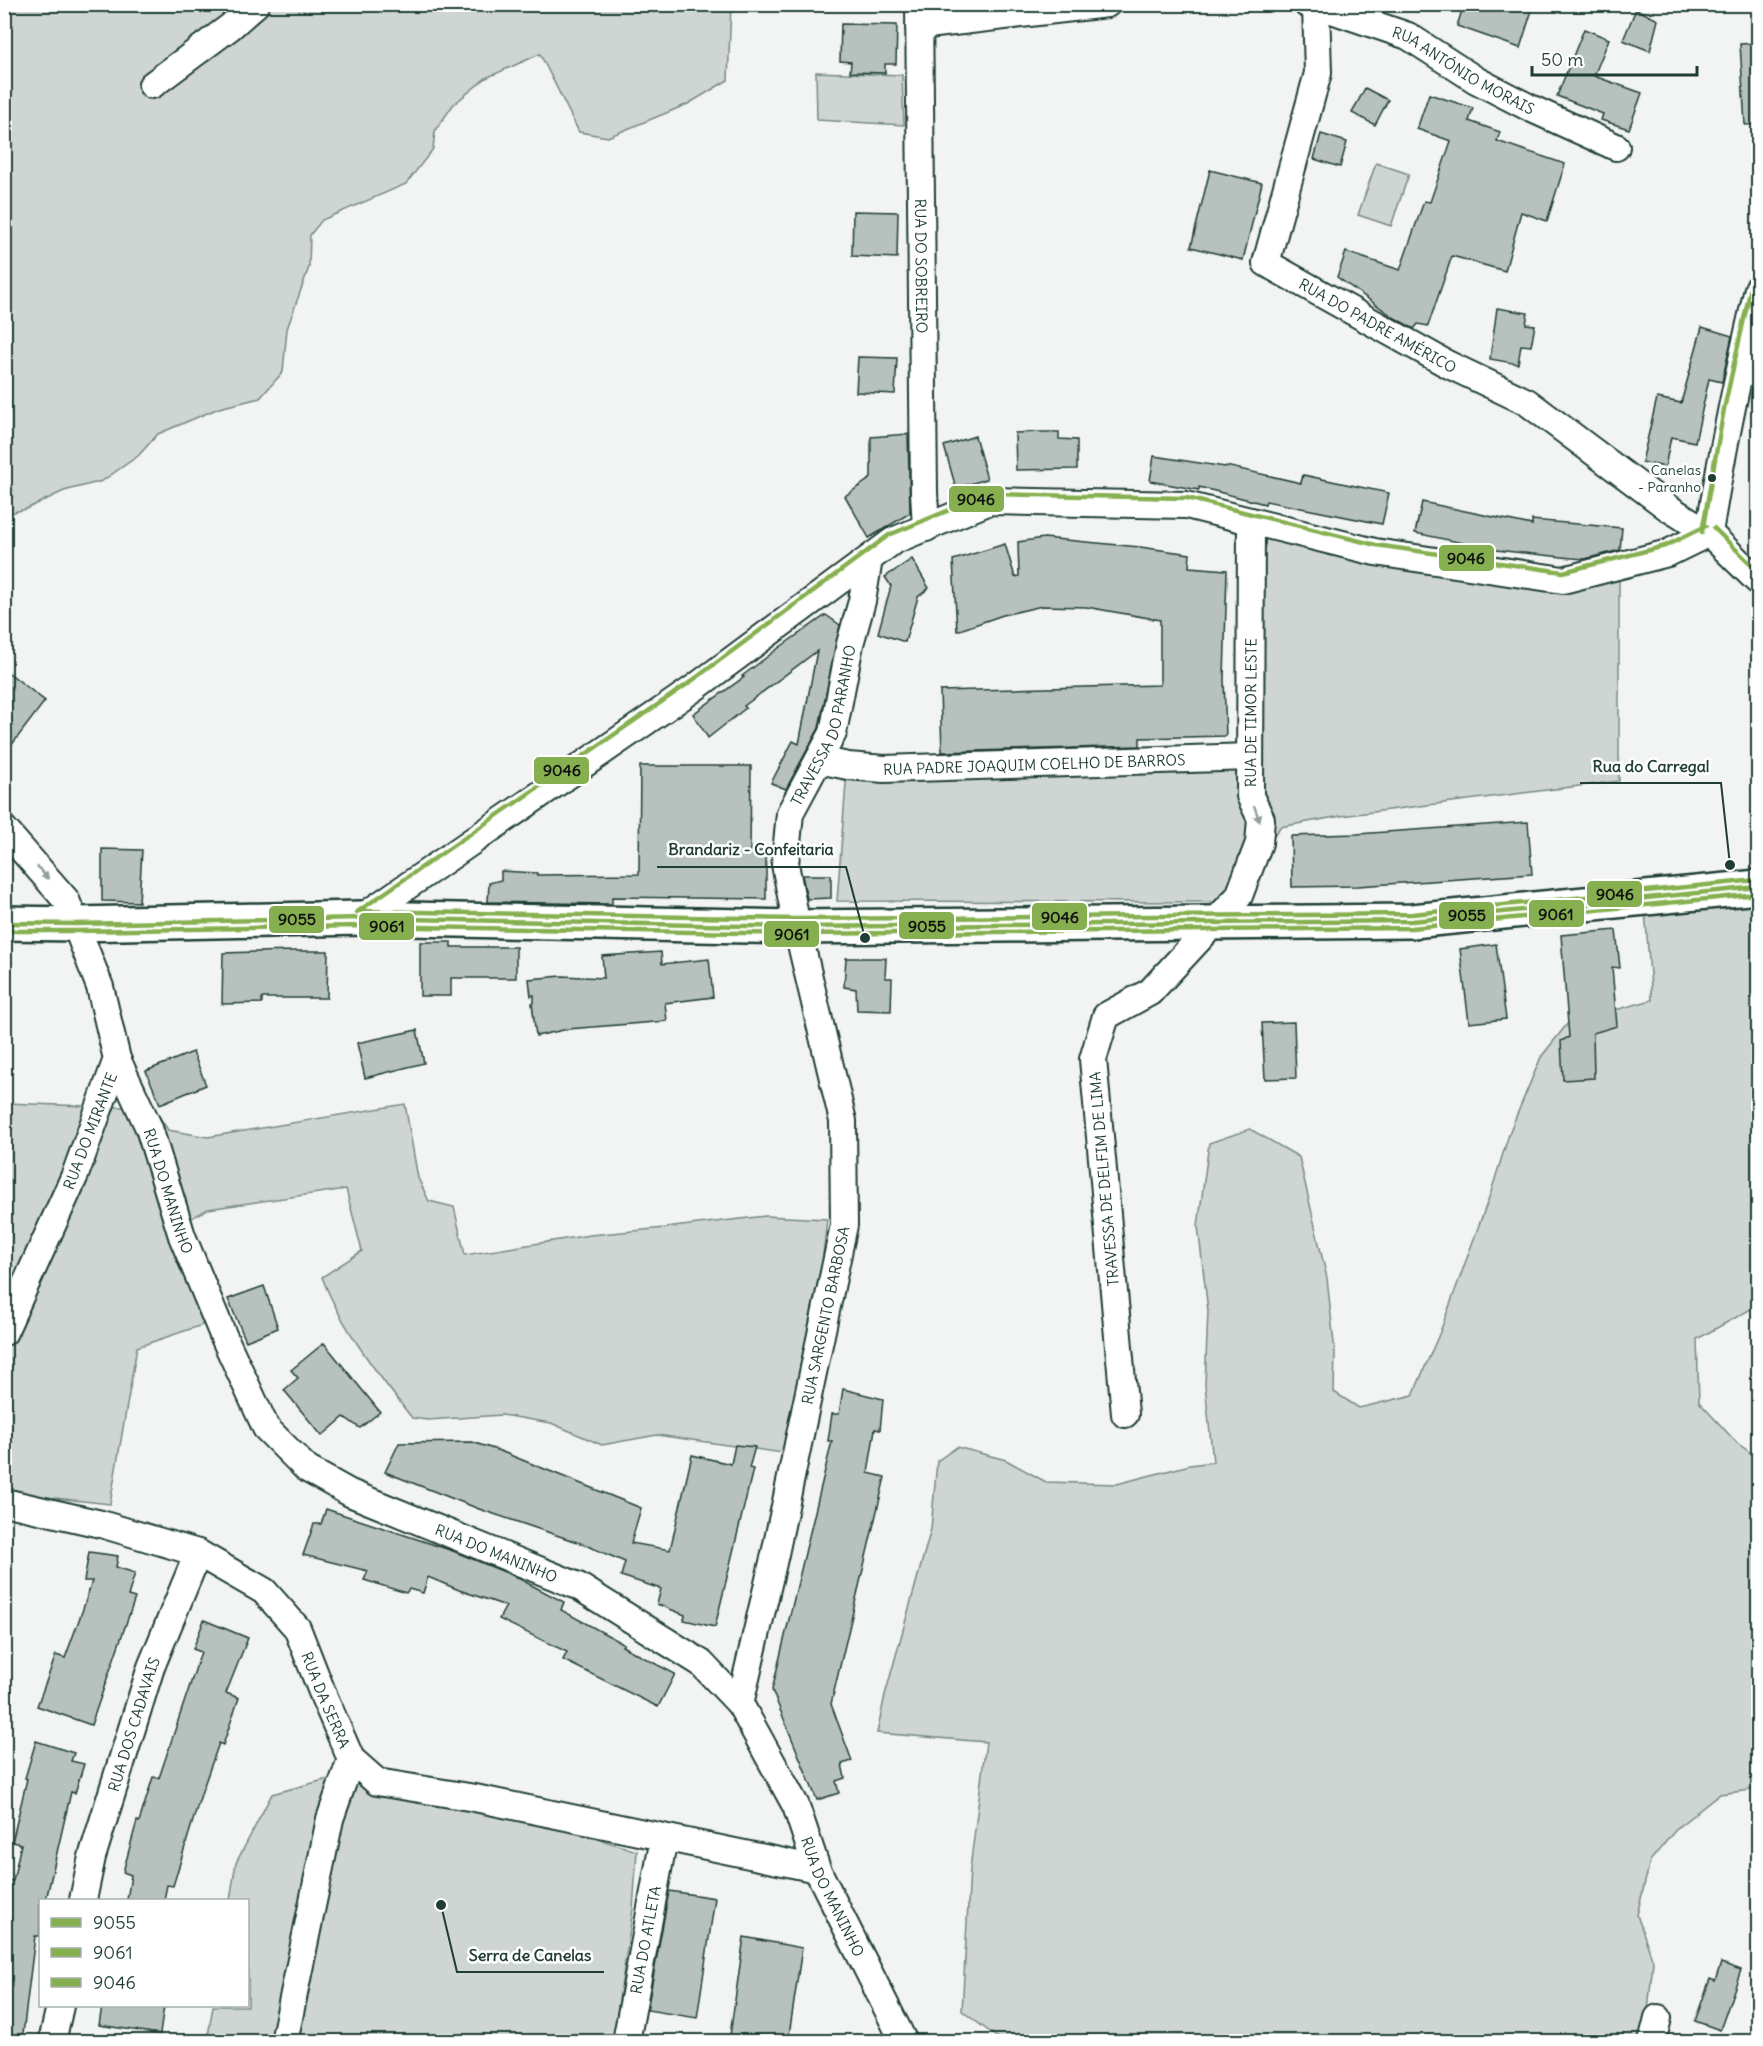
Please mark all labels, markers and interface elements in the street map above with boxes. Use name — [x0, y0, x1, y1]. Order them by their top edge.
street label: RUA ANTÓNIO MORAIS — [1390, 22, 1538, 118]
scale bar — [1532, 39, 1697, 77]
text: 50 m — [1541, 48, 1583, 71]
street label: RUA DO SOBREIRO — [911, 199, 932, 333]
street label: RUA DO PADRE AMÉRICO — [1296, 274, 1460, 377]
place label: Canelas - Paranho — [1638, 461, 1701, 496]
marker: Canelas - Paranho — [1706, 472, 1718, 484]
line badge: 9046 — [948, 485, 1005, 513]
text: 9046 — [957, 489, 995, 509]
line badge: 9046 — [1438, 544, 1495, 572]
text: 9046 — [1447, 548, 1485, 568]
street label: RUA DE TIMOR LESTE — [1241, 638, 1260, 787]
street label: TRAVESSA DO PARANHO — [786, 643, 859, 809]
callout: Rua do Carregal — [1580, 749, 1721, 783]
street label: RUA PADRE JOAQUIM COELHO DE BARROS — [883, 750, 1186, 779]
line badge: 9046 — [533, 756, 590, 785]
text: Rua do Carregal — [1593, 756, 1709, 777]
text: 9046 — [543, 760, 581, 780]
one-way arrow — [1253, 805, 1262, 823]
callout: Brandariz - Confeitaria — [657, 833, 846, 867]
text: Brandariz - Confeitaria — [668, 839, 834, 859]
one-way arrow — [36, 865, 49, 880]
line badge: 9046 — [1586, 880, 1643, 908]
text: 9046 — [1596, 884, 1634, 904]
line badge: 9061 — [1528, 899, 1585, 928]
line badge: 9055 — [1438, 901, 1495, 930]
line badge: 9046 — [1031, 902, 1088, 931]
text: 9061 — [1538, 904, 1574, 924]
line badge: 9055 — [268, 905, 325, 934]
text: 9055 — [1448, 905, 1486, 925]
text: 9046 — [1041, 907, 1079, 927]
text: 9055 — [278, 909, 316, 929]
line badge: 9055 — [898, 911, 955, 940]
line badge: 9061 — [358, 912, 415, 941]
text: 9061 — [369, 916, 405, 936]
text: 9055 — [908, 916, 946, 936]
line badge: 9061 — [763, 920, 820, 948]
text: 9061 — [774, 924, 810, 944]
street label: RUA DO MIRANTE — [59, 1070, 121, 1192]
street label: TRAVESSA DE DELFIM DE LIMA — [1085, 1070, 1123, 1287]
street label: RUA DO MANINHO — [140, 1126, 198, 1256]
street label: RUA SARGENTO BARBOSA — [797, 1224, 853, 1406]
street label: RUA DO MANINHO — [433, 1519, 560, 1586]
street label: RUA DA SERRA — [298, 1649, 355, 1751]
street label: RUA DOS CADAVAIS — [103, 1654, 164, 1794]
street label: RUA DO MANINHO — [797, 1834, 869, 1960]
street label: RUA DO ATLETA — [626, 1884, 664, 1995]
legend — [39, 1899, 249, 2007]
text: 9055 — [93, 1911, 136, 1934]
callout: Serra de Canelas — [457, 1938, 604, 1972]
text: 9061 — [93, 1941, 133, 1964]
text: Serra de Canelas — [469, 1945, 591, 1965]
text: 9046 — [93, 1971, 136, 1994]

